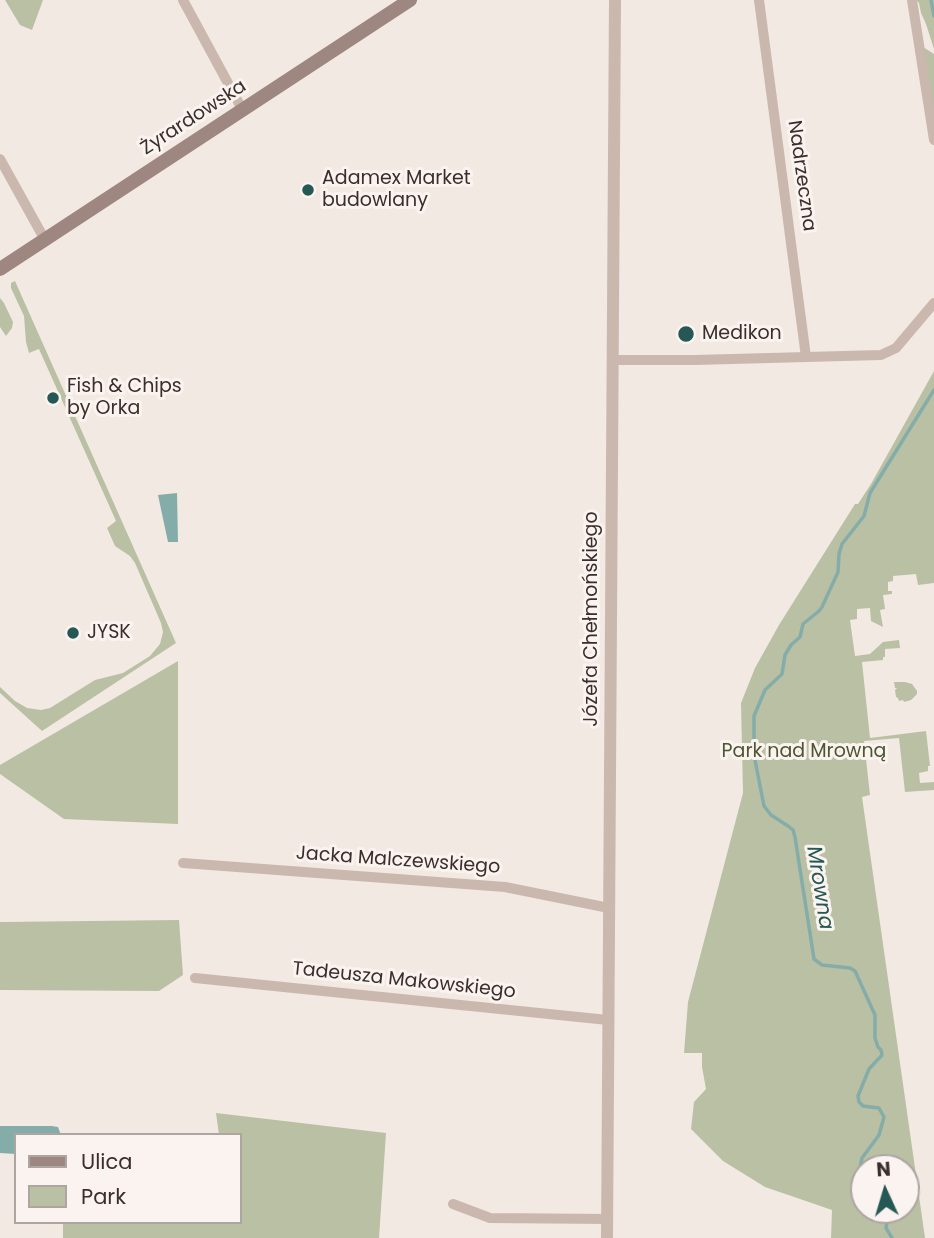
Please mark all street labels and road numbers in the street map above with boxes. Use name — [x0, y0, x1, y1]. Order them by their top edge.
street label: Żyrardowska — [137, 75, 251, 161]
street label: Nadrzeczna — [782, 119, 820, 233]
street label: Józefa Chełmońskiego — [581, 511, 603, 727]
street label: Jacka Malczewskiego — [295, 842, 501, 880]
street label: Tadeusza Makowskiego — [291, 958, 517, 1004]

